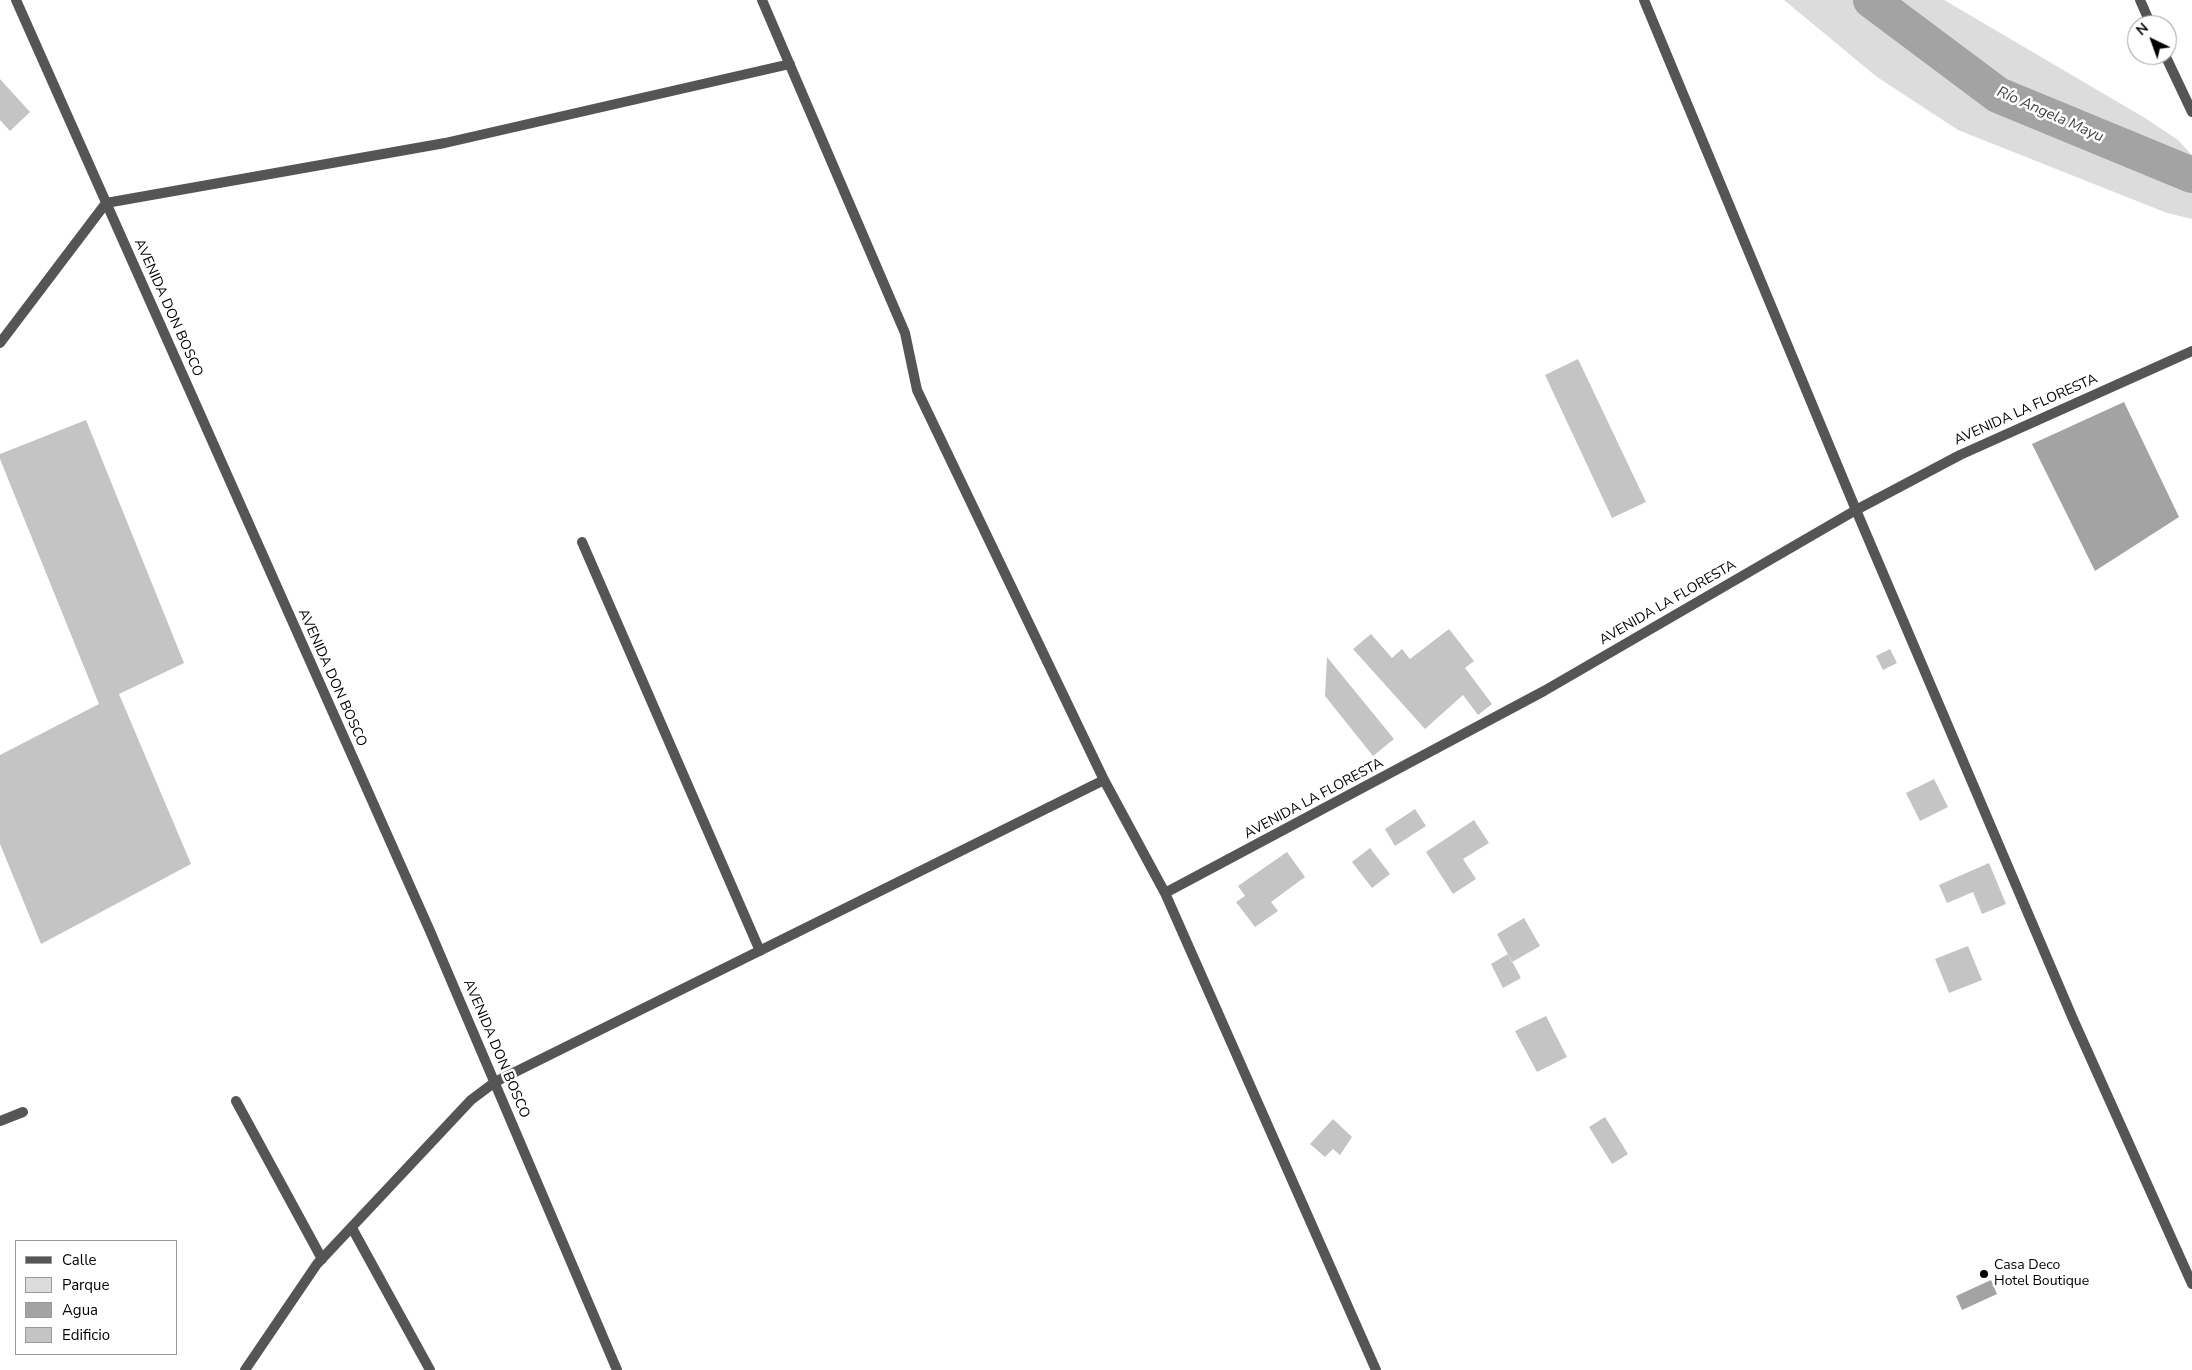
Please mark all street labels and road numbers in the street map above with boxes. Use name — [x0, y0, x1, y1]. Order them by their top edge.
street label: AVENIDA DON BOSCO — [130, 237, 206, 379]
street label: AVENIDA LA FLORESTA — [1952, 371, 2100, 449]
street label: AVENIDA LA FLORESTA — [1597, 557, 1739, 649]
street label: AVENIDA DON BOSCO — [294, 607, 370, 749]
street label: AVENIDA LA FLORESTA — [1242, 755, 1386, 843]
street label: AVENIDA DON BOSCO — [459, 977, 533, 1121]

